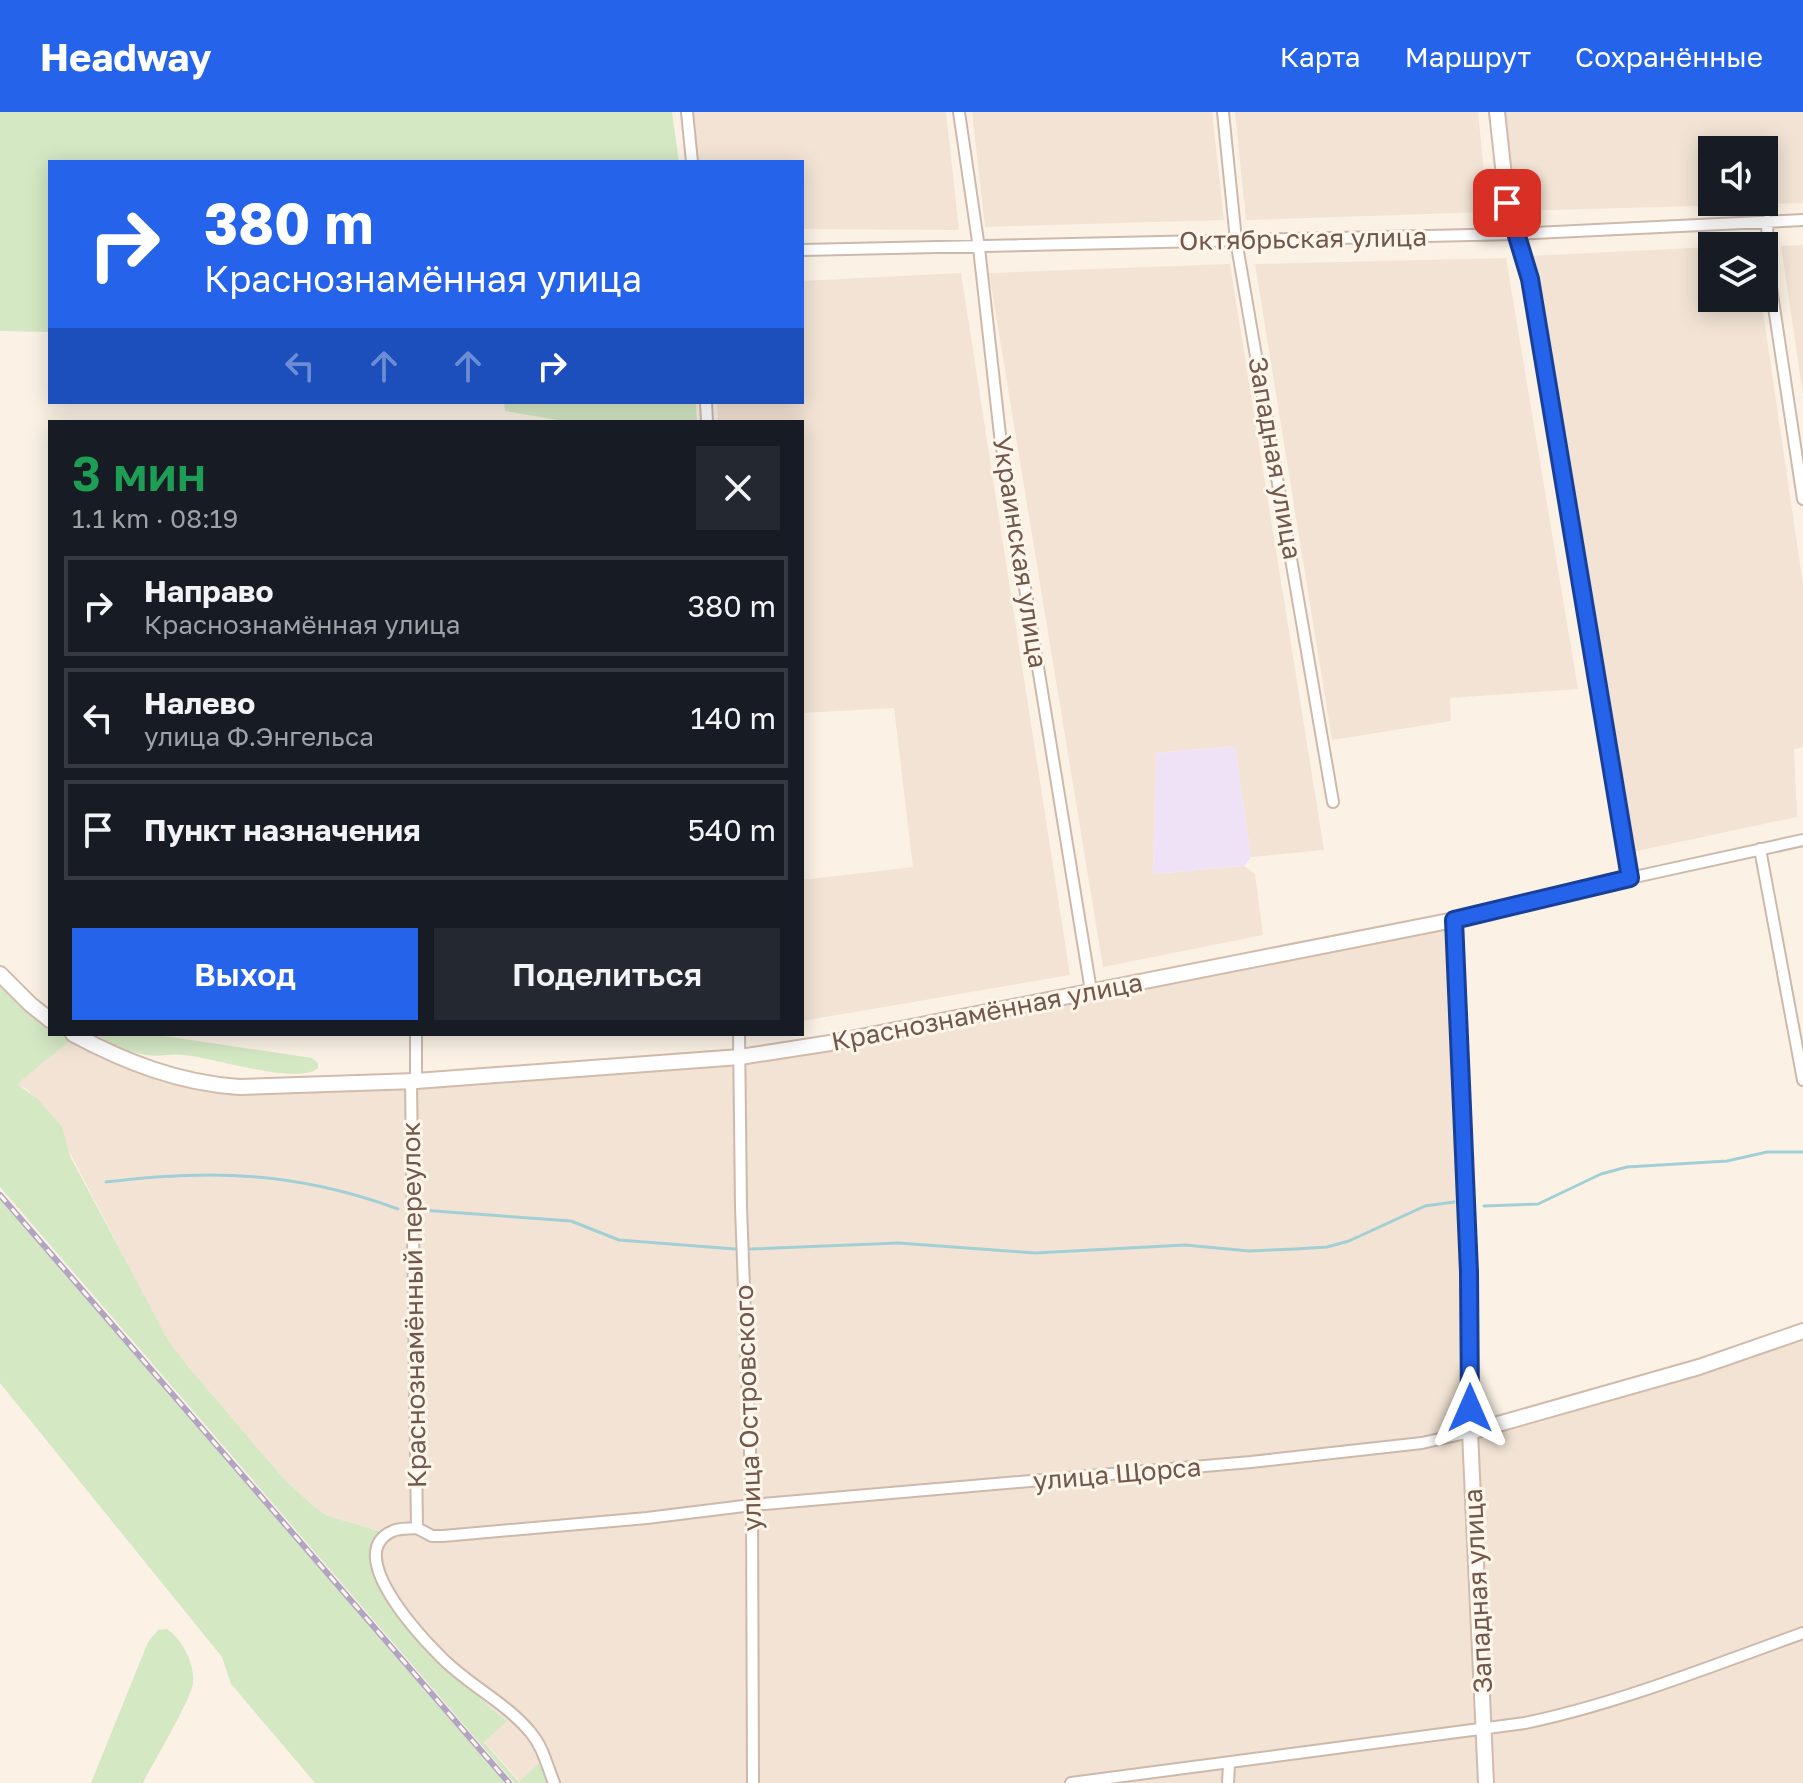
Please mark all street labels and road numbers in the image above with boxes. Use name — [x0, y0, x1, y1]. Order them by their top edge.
street label: Октябрьская улица — [1179, 221, 1427, 256]
street label: Западная улица — [1242, 354, 1309, 562]
street label: Украинская улица — [987, 434, 1054, 670]
street label: Краснознамённая улица — [829, 966, 1145, 1057]
street label: Краснознамённый переулок — [395, 1121, 432, 1489]
street label: улица Островского — [728, 1284, 767, 1532]
street label: улица Щорса — [1032, 1451, 1202, 1496]
street label: Западная улица — [1457, 1488, 1498, 1694]

